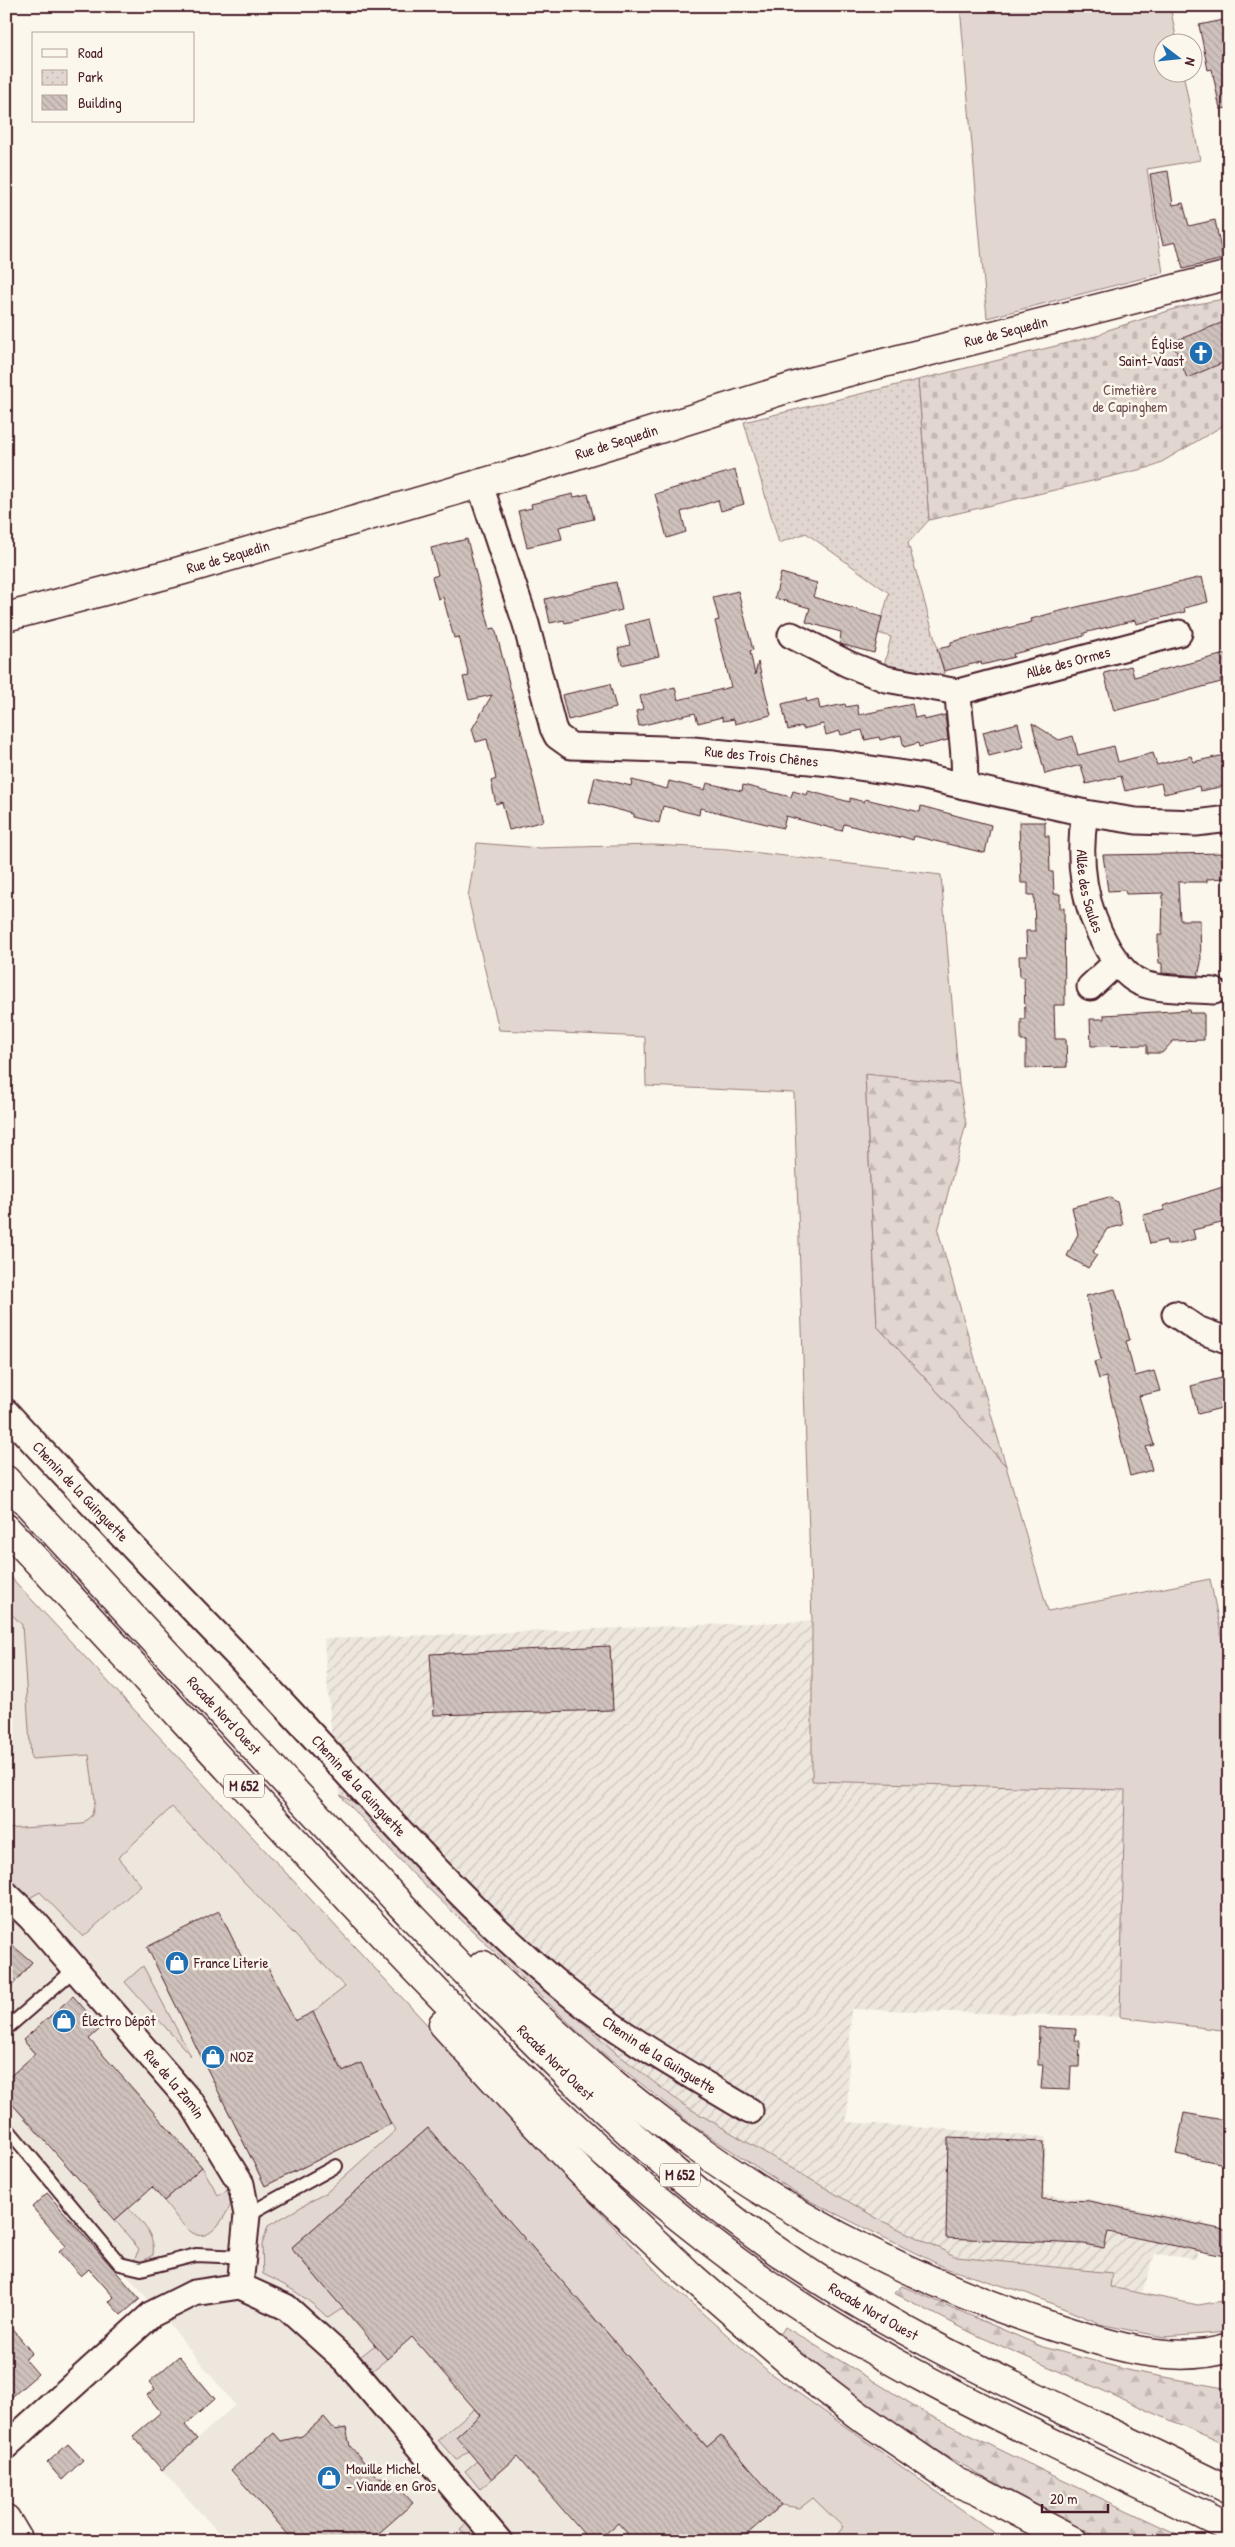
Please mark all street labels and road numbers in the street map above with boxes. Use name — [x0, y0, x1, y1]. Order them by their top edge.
street label: Rue de Sequedin — [962, 311, 1050, 352]
street label: Rue de Sequedin — [572, 419, 660, 465]
street label: Rue de Sequedin — [184, 534, 272, 579]
street label: Allée des Ormes — [1024, 641, 1113, 683]
street label: Rue des Trois Chênes — [704, 740, 819, 772]
street label: Allée des Saules — [1072, 849, 1109, 936]
street label: Chemin de la Guinguette — [28, 1436, 133, 1546]
street label: Rocade Nord Ouest — [182, 1671, 267, 1760]
street label: Chemin de la Guinguette — [307, 1730, 411, 1841]
road number: M 652 — [224, 1774, 264, 1798]
street label: Chemin de la Guinguette — [598, 2011, 720, 2099]
street label: Rocade Nord Ouest — [513, 2020, 600, 2105]
street label: Rue de la Zamin — [139, 2045, 210, 2123]
road number: M 652 — [660, 2164, 700, 2186]
street label: Rocade Nord Ouest — [825, 2277, 923, 2346]

